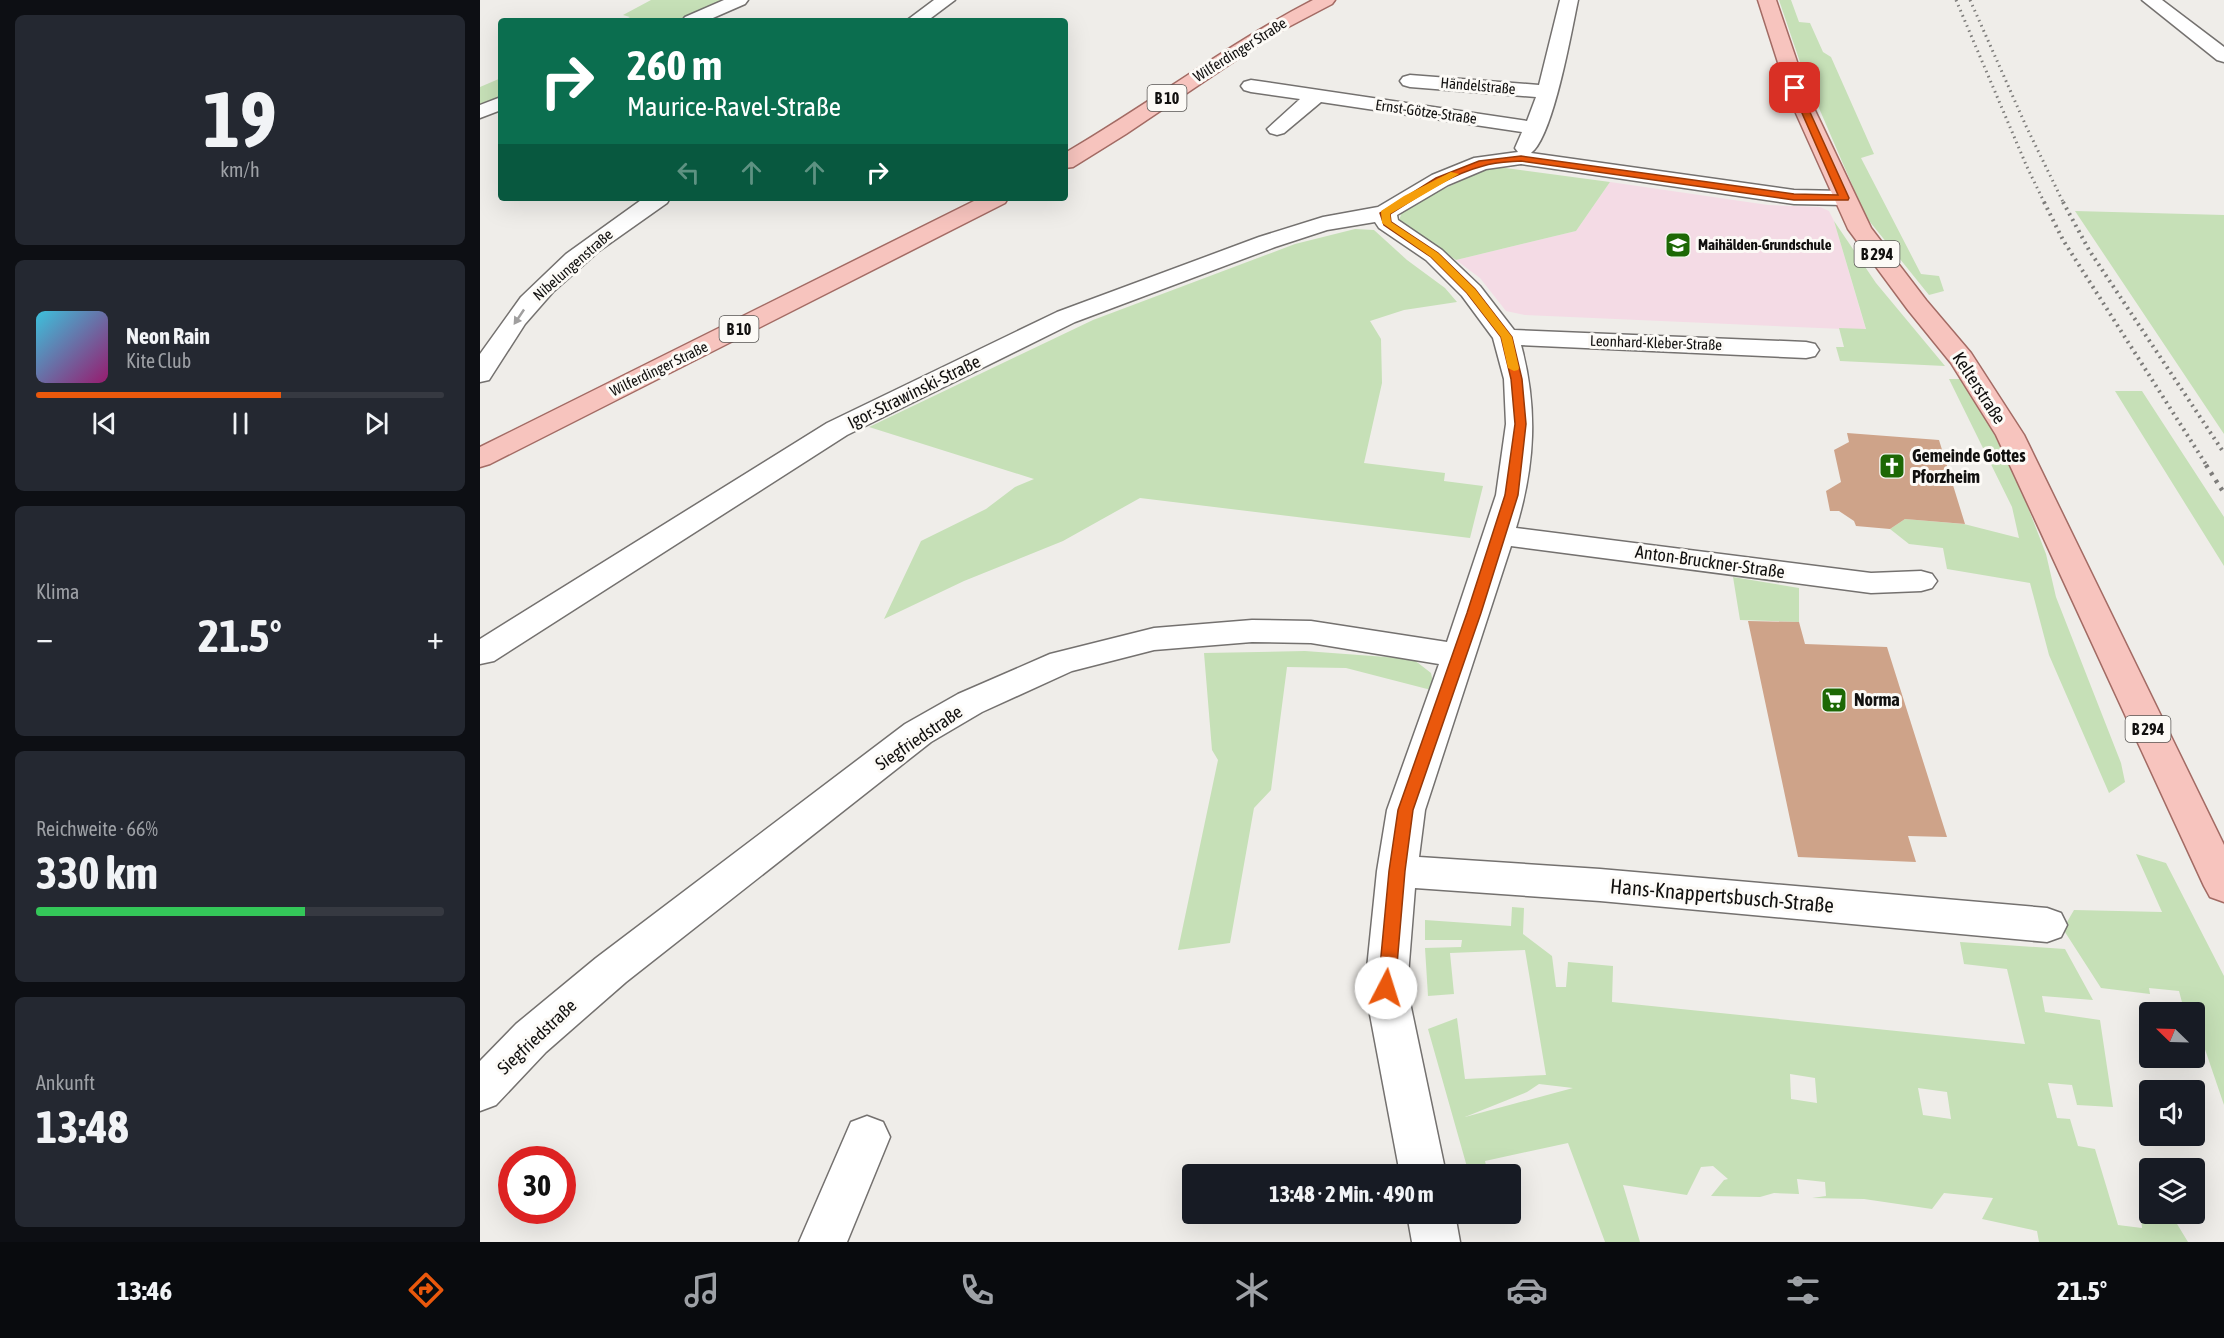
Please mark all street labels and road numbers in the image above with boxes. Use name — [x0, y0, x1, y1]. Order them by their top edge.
street label: Wilferdinger Straße — [1190, 14, 1290, 85]
street label: Händelstraße — [1440, 74, 1517, 97]
road number: B 10 — [1148, 85, 1186, 111]
street label: Ernst-Götze-Straße — [1374, 96, 1478, 127]
street label: Nibelungenstraße — [530, 225, 616, 304]
road number: B 294 — [1854, 241, 1900, 267]
road number: B 10 — [720, 316, 758, 342]
street label: Leonhard-Kleber-Straße — [1590, 332, 1722, 353]
street label: Wilferdinger Straße — [607, 337, 711, 400]
street label: Kelterstraße — [1948, 348, 2010, 428]
street label: Igor-Strawinski-Straße — [844, 350, 984, 433]
street label: Anton-Bruckner-Straße — [1634, 541, 1786, 582]
street label: Siegfriedstraße — [871, 701, 966, 774]
road number: B 294 — [2126, 716, 2170, 742]
street label: Hans-Knappertsbusch-Straße — [1609, 873, 1835, 917]
street label: Siegfriedstraße — [493, 995, 580, 1078]

